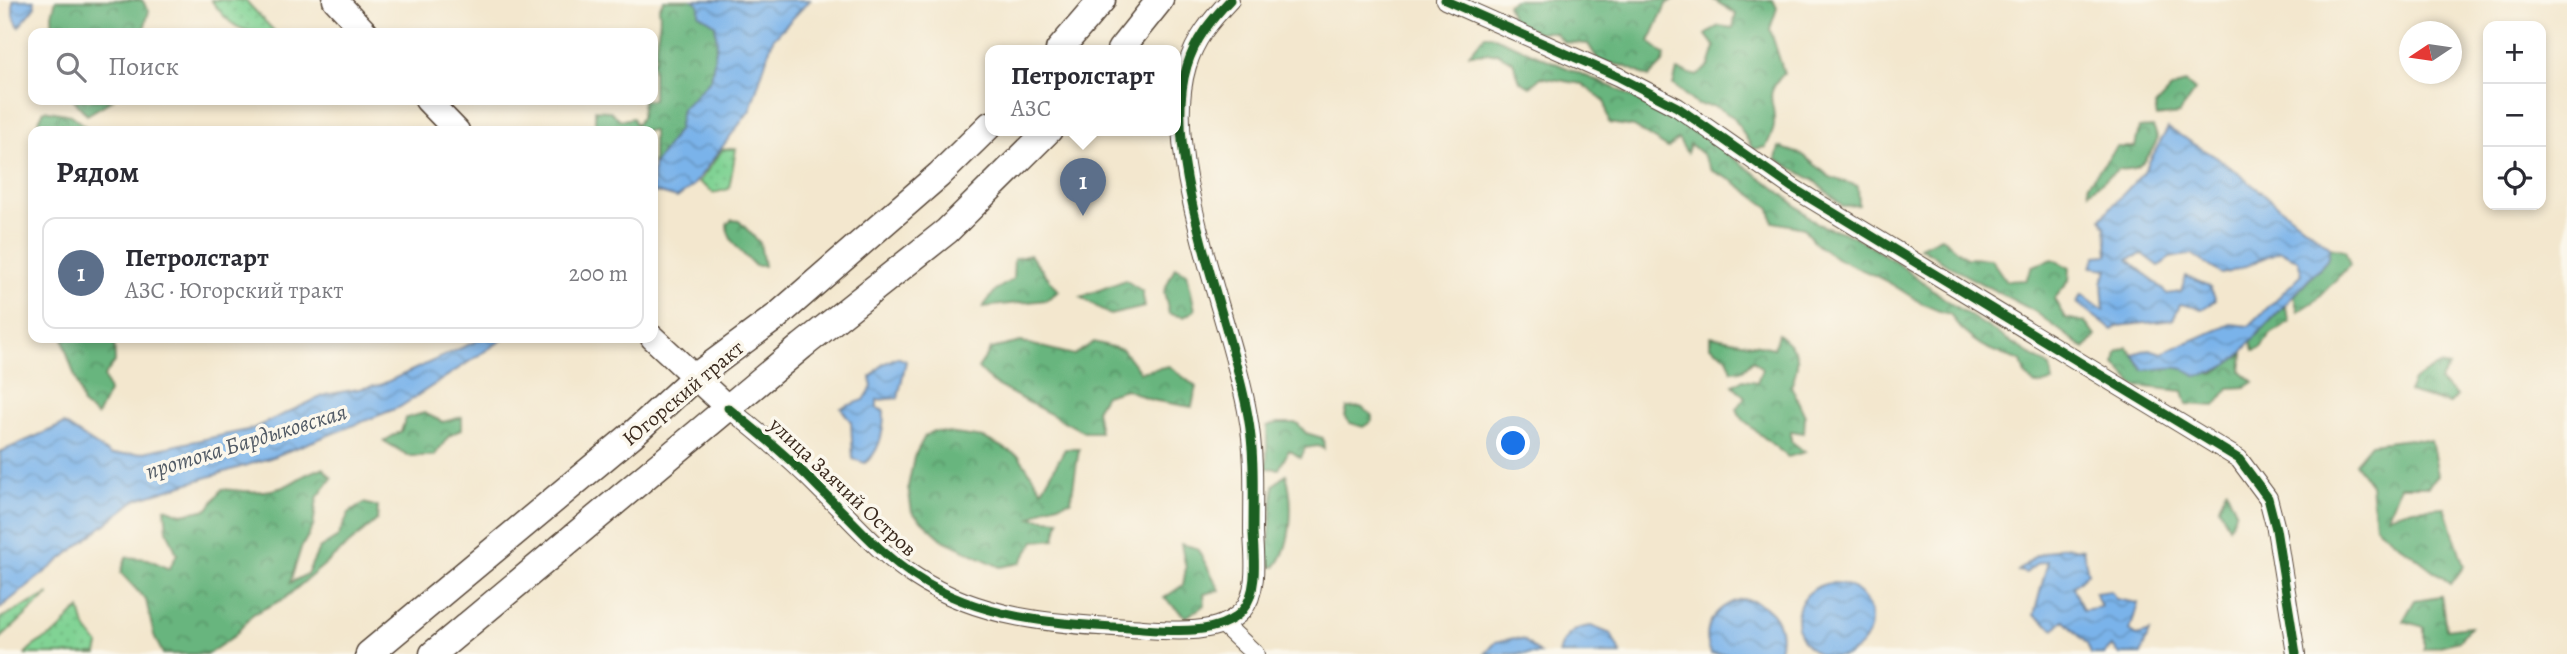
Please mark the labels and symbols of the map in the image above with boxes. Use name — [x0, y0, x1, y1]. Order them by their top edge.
north arrow — [2399, 21, 2462, 84]
pin: 1 — [1060, 158, 1106, 216]
street label: Югорский тракт — [616, 334, 750, 452]
water label: протока Бардыковская — [142, 396, 351, 487]
street label: улица Заячий Остров — [762, 411, 923, 563]
your location — [1496, 426, 1530, 460]

